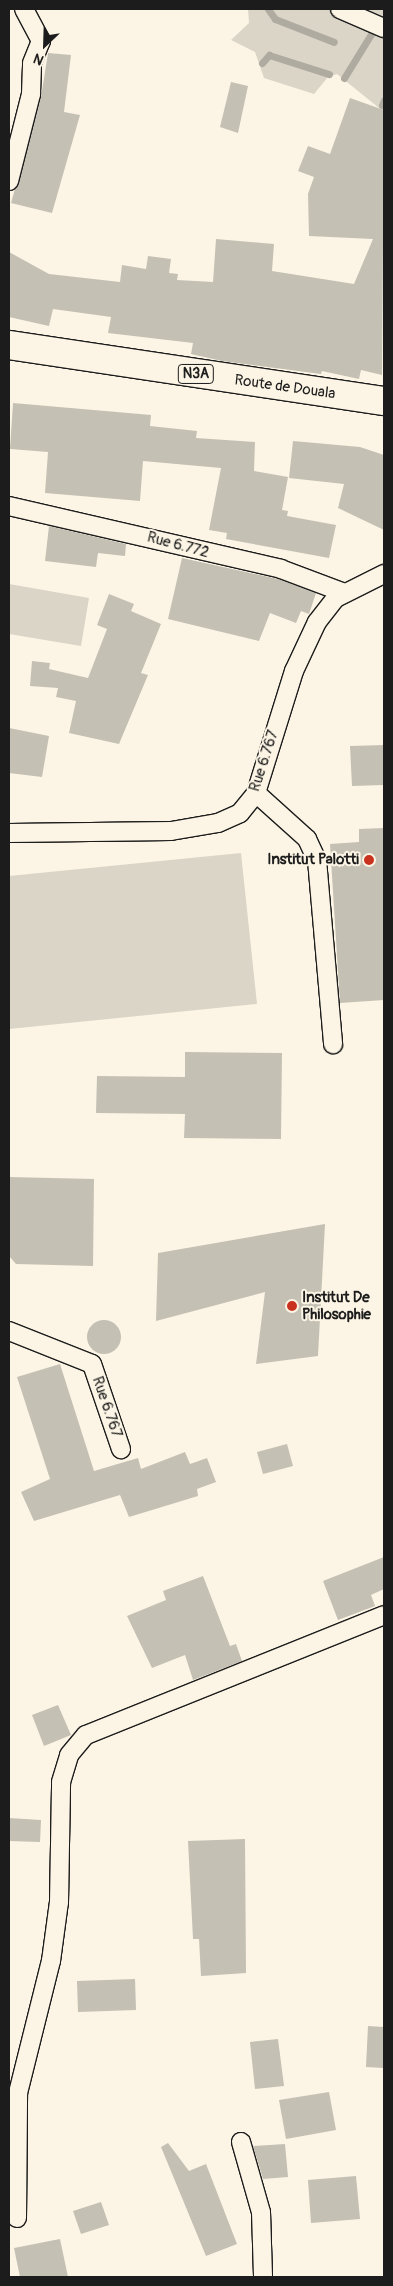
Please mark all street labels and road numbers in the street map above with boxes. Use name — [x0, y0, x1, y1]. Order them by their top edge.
road number: N3A — [177, 362, 215, 386]
street label: Route de Douala — [233, 371, 337, 403]
street label: Rue 6.772 — [145, 528, 211, 562]
street label: Rue 6.767 — [246, 728, 282, 794]
street label: Rue 6.767 — [88, 1374, 126, 1440]

